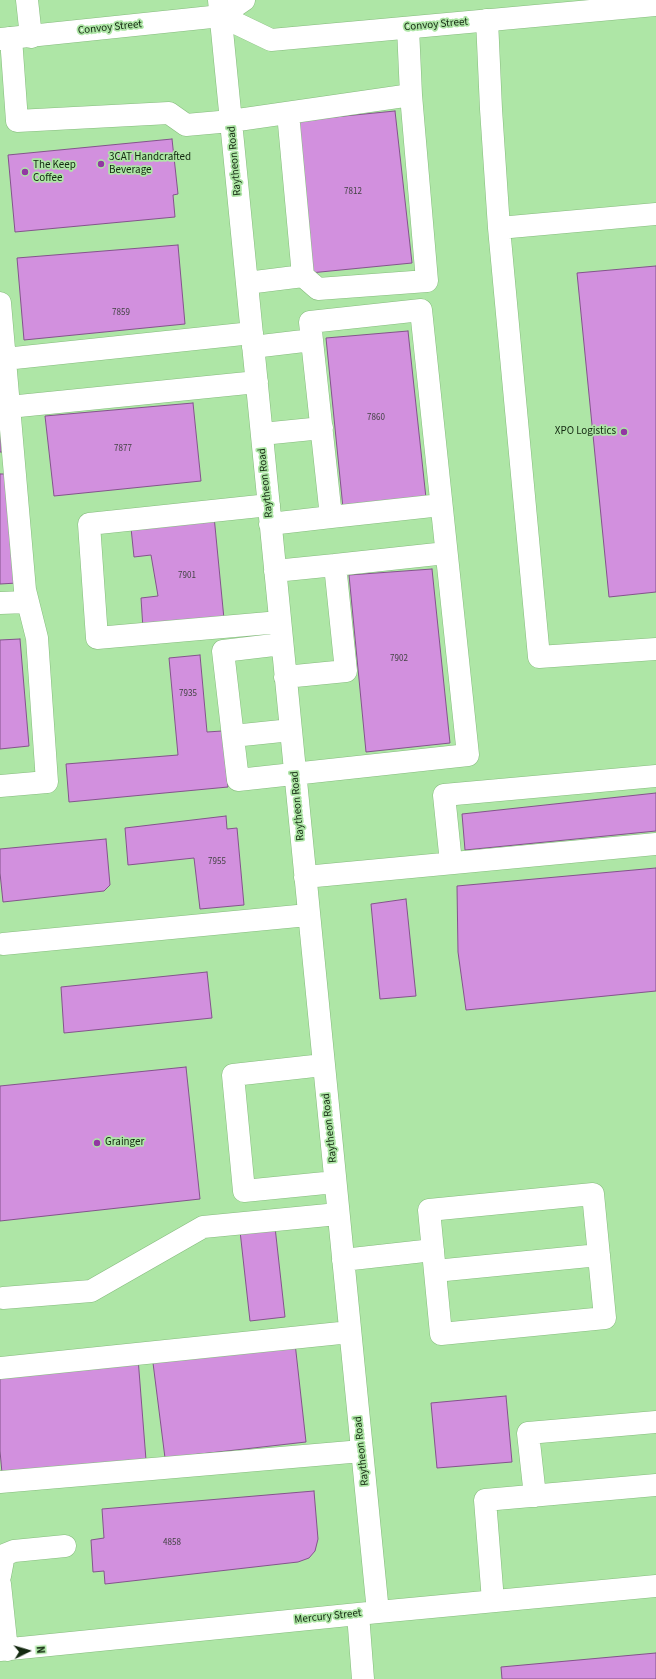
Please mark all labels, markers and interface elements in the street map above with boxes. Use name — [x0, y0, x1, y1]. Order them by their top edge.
street label: Convoy Street — [403, 16, 469, 34]
street label: Convoy Street — [77, 18, 143, 38]
street label: Raytheon Road — [225, 126, 245, 196]
place label: 3CAT Handcrafted Beverage — [109, 151, 191, 177]
place label: The Keep Coffee — [33, 159, 76, 185]
marker: 3CAT Handcrafted Beverage — [96, 159, 106, 169]
marker: The Keep Coffee — [20, 167, 30, 177]
house number: 7812 — [344, 187, 362, 197]
house number: 7859 — [112, 308, 130, 318]
house number: 7860 — [367, 413, 385, 423]
place label: XPO Logistics — [555, 425, 616, 439]
marker: XPO Logistics — [619, 427, 629, 437]
house number: 7877 — [114, 444, 132, 454]
street label: Raytheon Road — [256, 448, 276, 518]
house number: 7901 — [178, 571, 196, 581]
house number: 7902 — [390, 654, 408, 664]
house number: 7935 — [179, 689, 197, 699]
street label: Raytheon Road — [288, 771, 308, 841]
house number: 7955 — [208, 857, 226, 867]
street label: Raytheon Road — [320, 1093, 340, 1163]
place label: Grainger — [105, 1136, 144, 1150]
marker: Grainger — [92, 1138, 102, 1148]
street label: Raytheon Road — [352, 1416, 372, 1486]
house number: 4858 — [163, 1538, 181, 1548]
street label: Mercury Street — [294, 1607, 362, 1627]
north arrow — [8, 1631, 48, 1671]
text: N — [33, 1646, 48, 1654]

